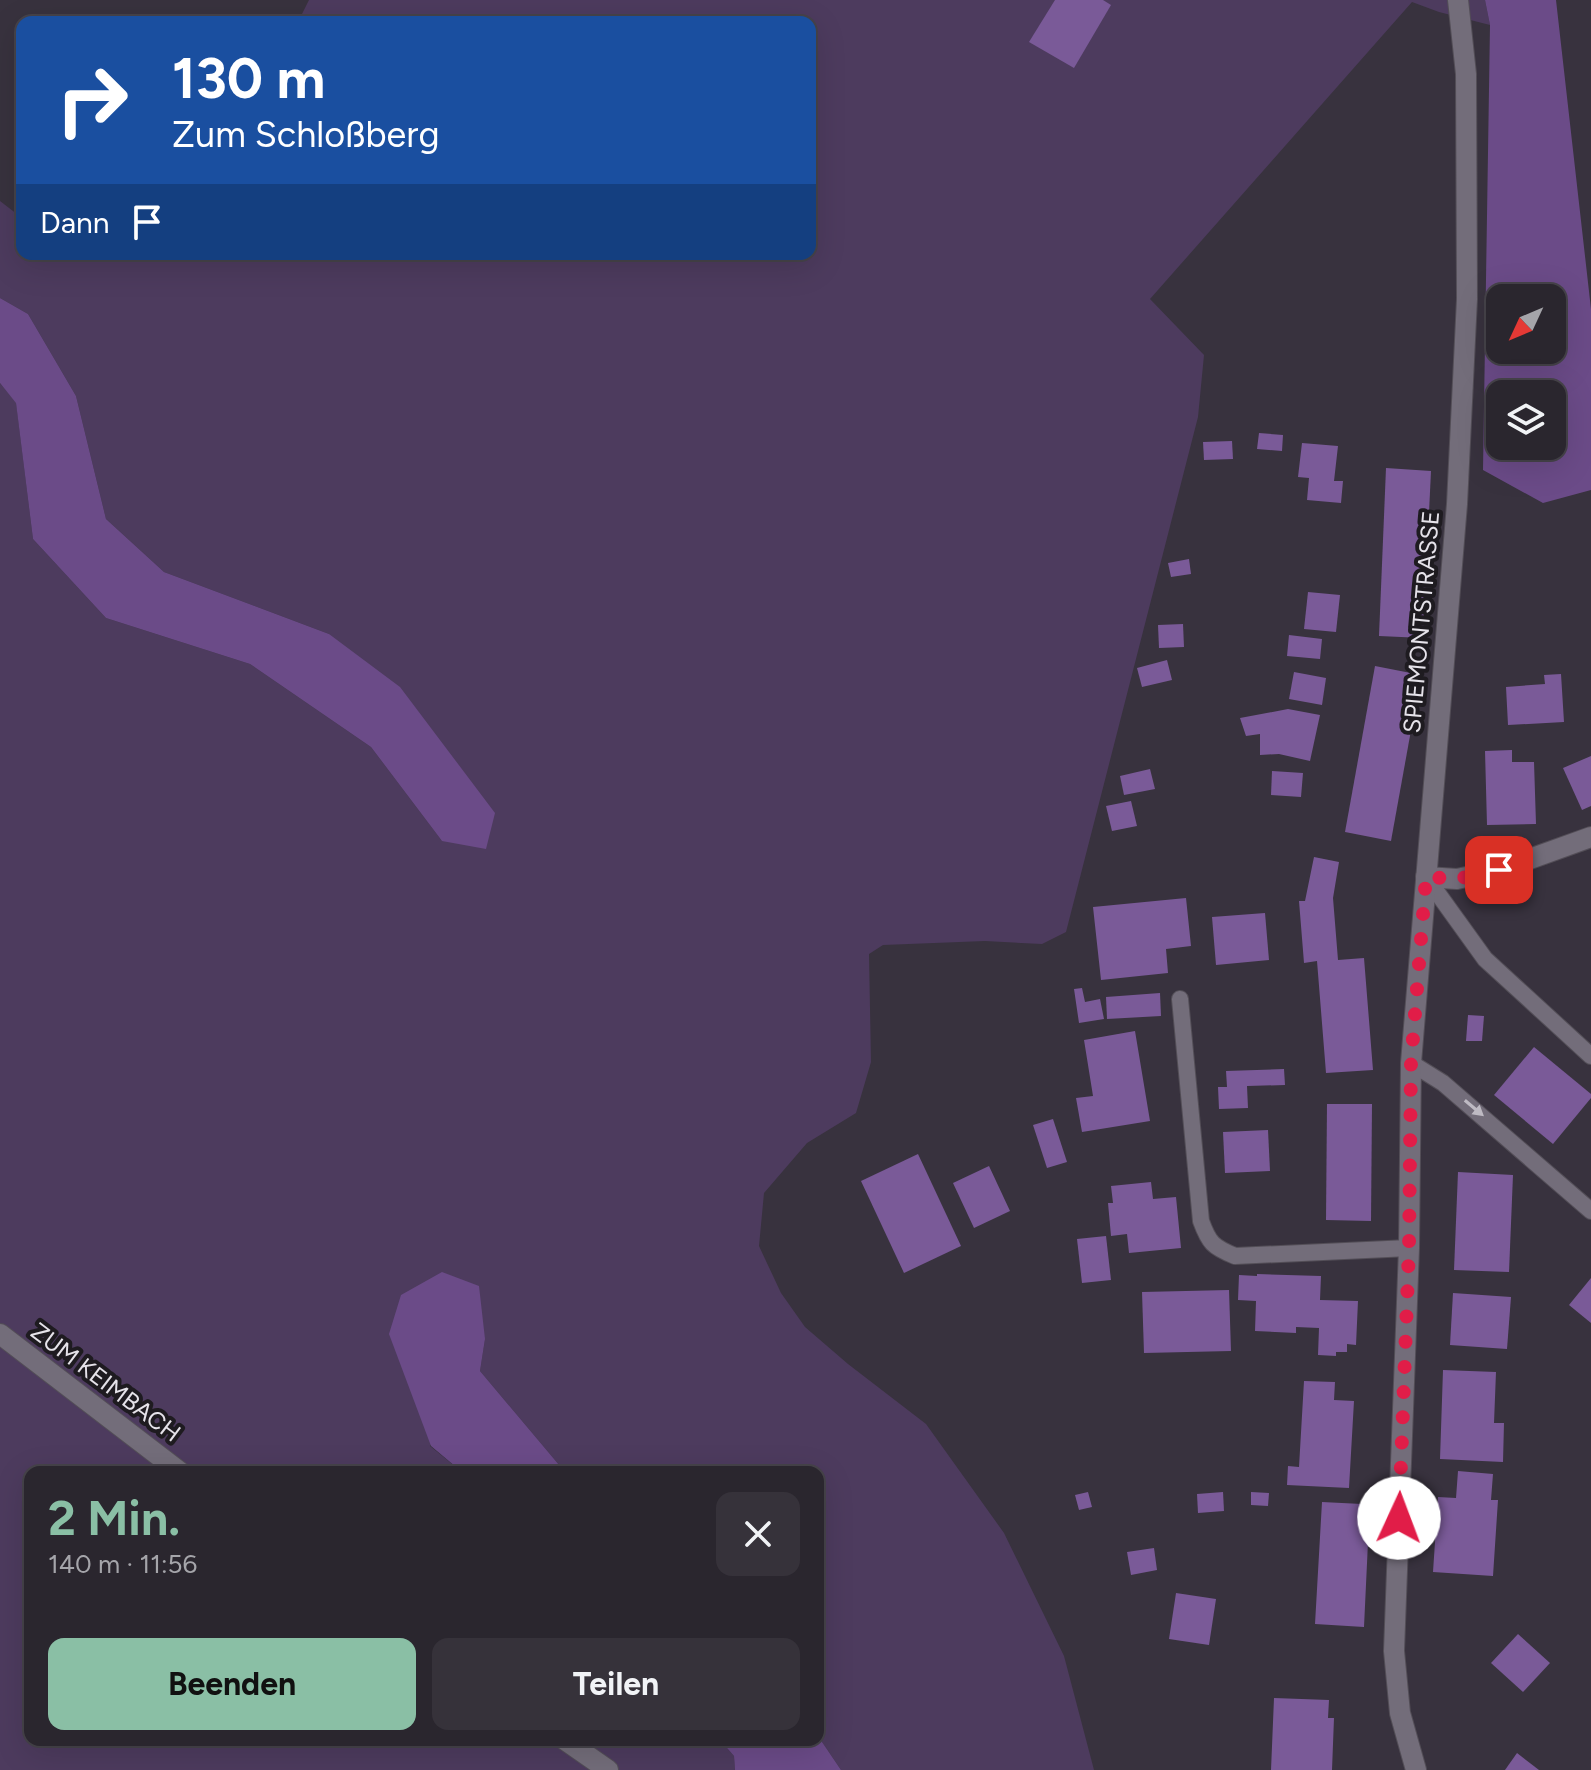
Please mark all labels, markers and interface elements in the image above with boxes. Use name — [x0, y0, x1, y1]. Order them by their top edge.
text: 130 m — [172, 45, 325, 112]
icon: right — [40, 48, 144, 152]
text: Zum Schloßberg — [172, 113, 440, 156]
icon: arrive — [125, 200, 169, 244]
text: Dann — [40, 204, 109, 241]
north arrow — [1486, 284, 1566, 364]
map controls — [1486, 284, 1566, 460]
button: layers — [1486, 380, 1566, 460]
street label: SPIEMONTSTRASSE — [1397, 510, 1445, 734]
pin — [1465, 836, 1533, 904]
icon: arrive — [1477, 848, 1521, 892]
one-way arrow — [1463, 1099, 1483, 1116]
street label: ZUM KEIMBACH — [25, 1316, 187, 1448]
position arrow — [1357, 1476, 1441, 1560]
text: 2 Min. — [48, 1489, 180, 1547]
button: close — [716, 1492, 800, 1576]
text: 140 m · 11:56 — [48, 1548, 197, 1580]
button: Beenden — [48, 1638, 416, 1730]
button: Teilen — [432, 1638, 800, 1730]

